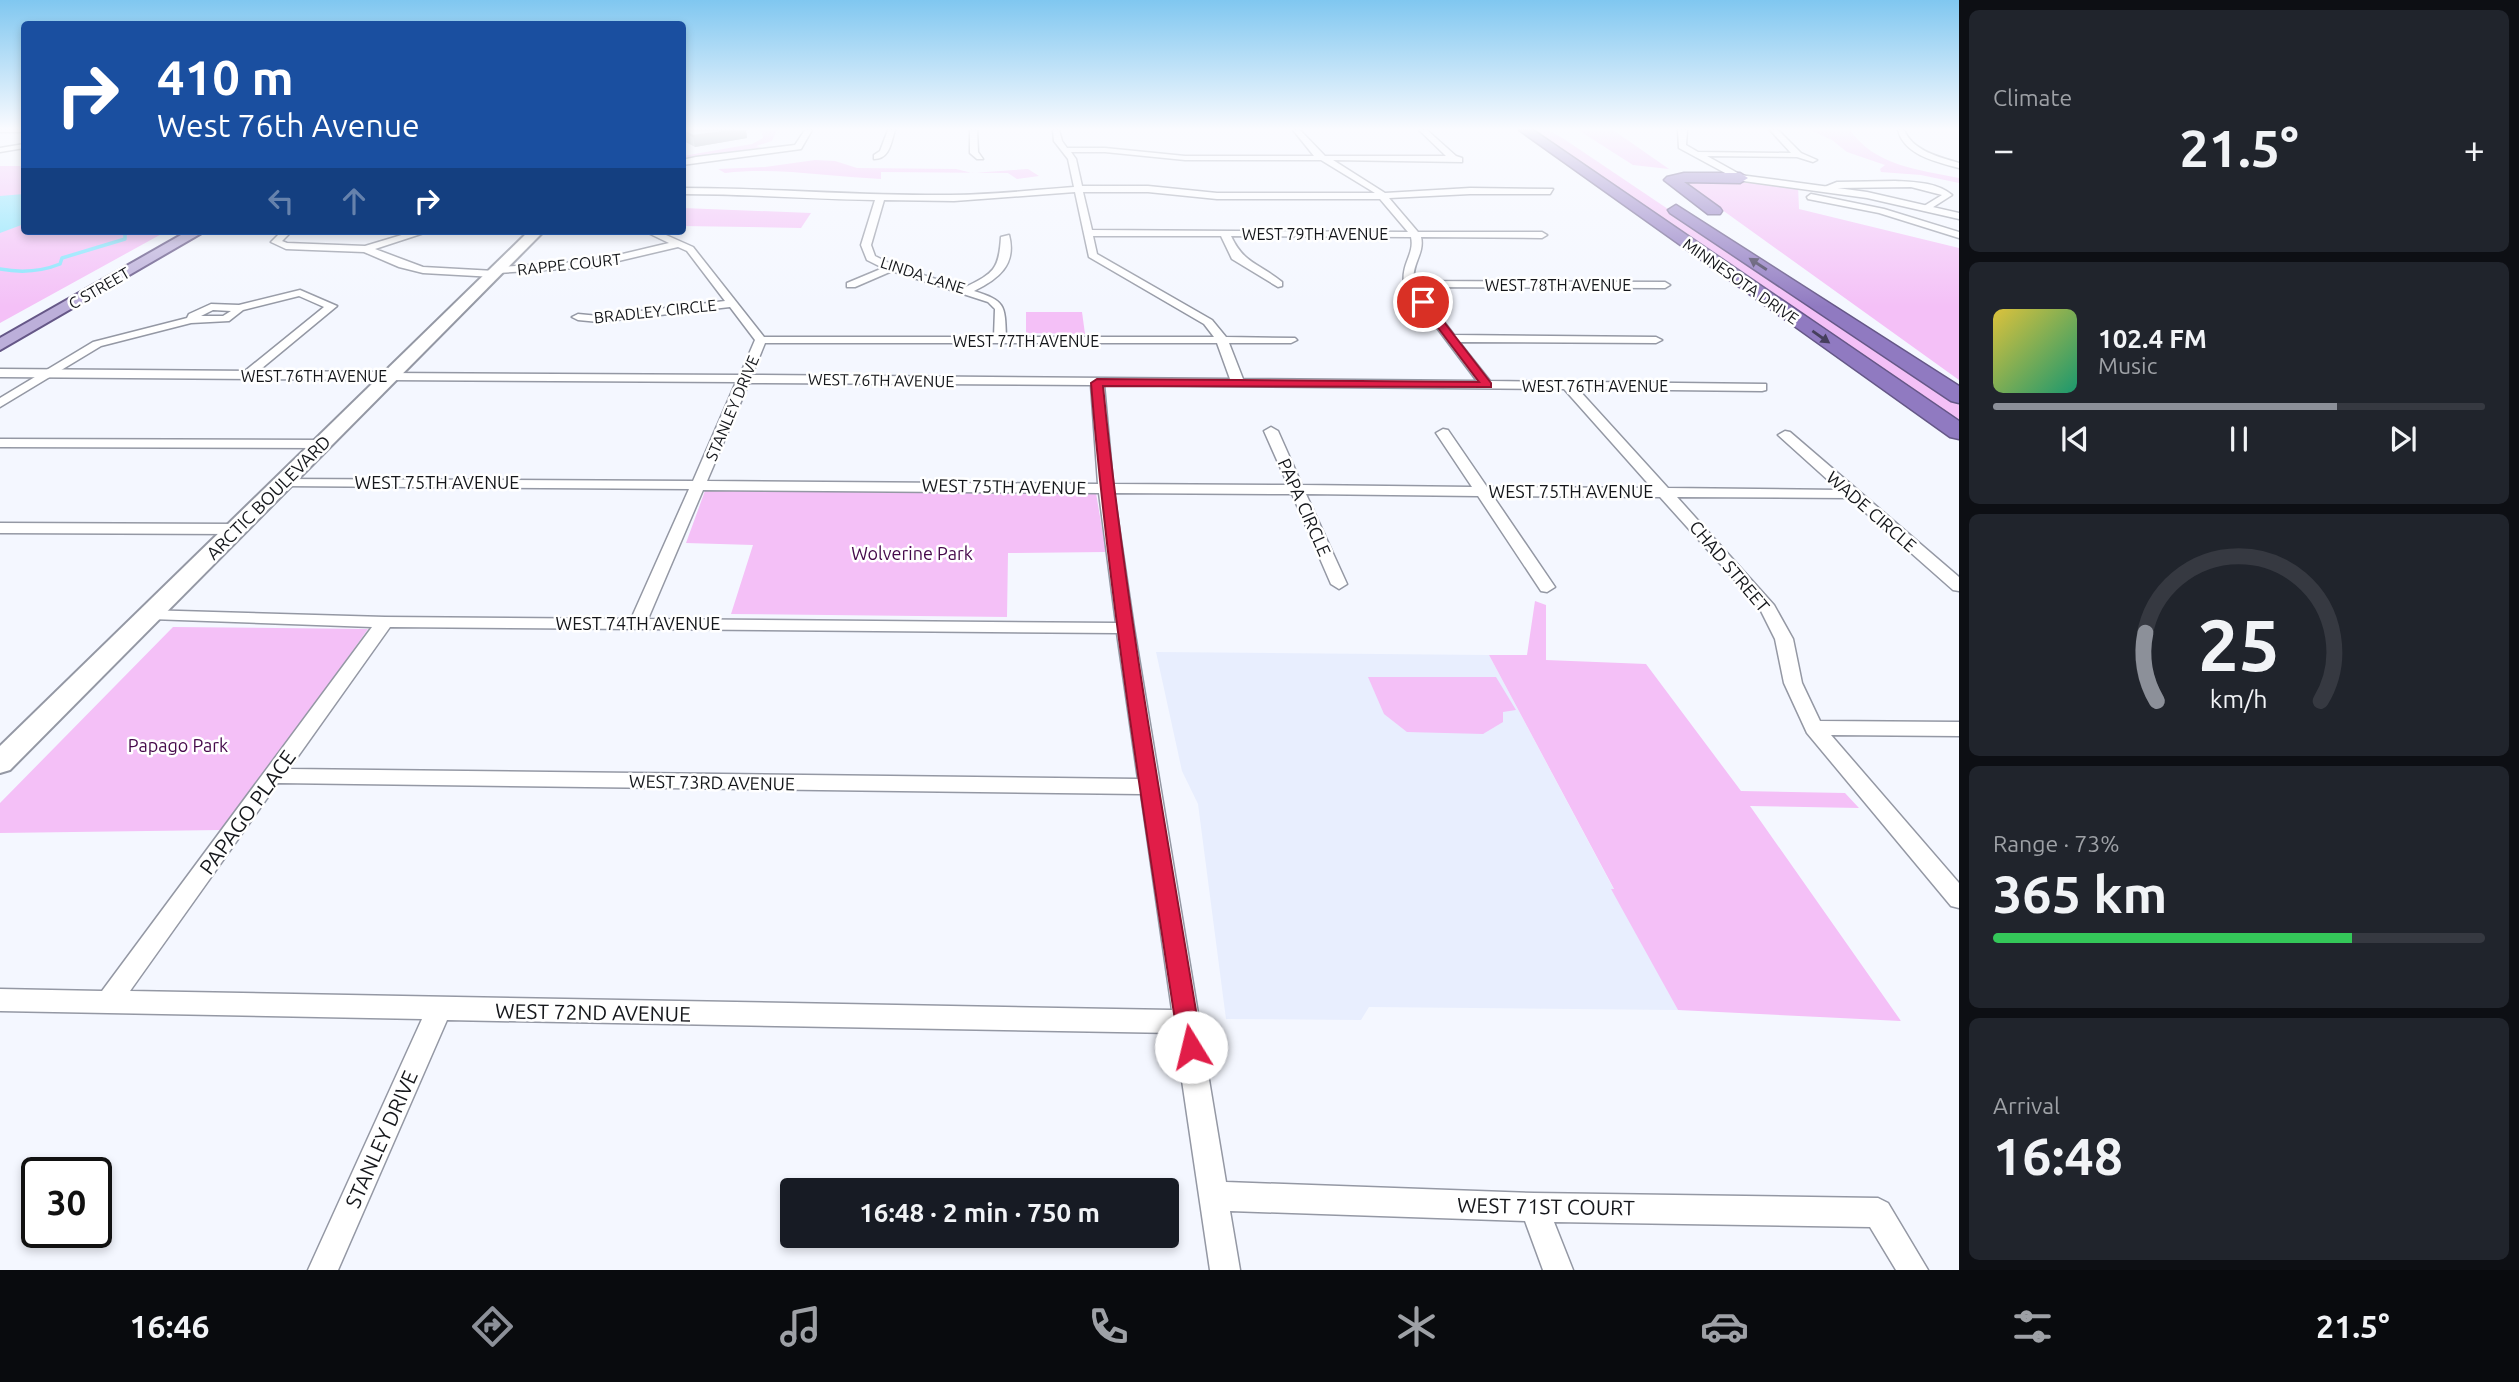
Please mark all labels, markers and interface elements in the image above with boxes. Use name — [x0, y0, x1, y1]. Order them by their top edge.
icon: right — [42, 49, 133, 140]
text: 410 m — [157, 49, 294, 104]
text: Climate — [1993, 85, 2072, 110]
text: West 76th Avenue — [157, 107, 420, 143]
text: 21.5° — [2179, 119, 2299, 177]
text: − — [1993, 128, 2014, 170]
text: + — [2464, 128, 2485, 170]
icon: left — [262, 182, 300, 220]
icon: ahead — [335, 182, 373, 220]
icon: right — [408, 182, 446, 220]
street label: WEST 79TH AVENUE — [1242, 225, 1388, 243]
street label: MINNESOTA DRIVE — [1680, 234, 1802, 328]
street label: RAPPE COURT — [516, 250, 622, 278]
street label: LINDA LANE — [878, 253, 968, 297]
one-way arrow — [1749, 258, 1768, 271]
street label: C STREET — [65, 263, 133, 313]
pin — [1393, 272, 1453, 332]
street label: WEST 78TH AVENUE — [1485, 276, 1631, 294]
icon: arrive — [1404, 283, 1442, 321]
street label: BRADLEY CIRCLE — [593, 296, 717, 326]
text: 102.4 FM — [2098, 324, 2207, 353]
one-way arrow — [1812, 330, 1830, 344]
street label: WEST 77TH AVENUE — [953, 332, 1099, 350]
street label: STANLEY DRIVE — [702, 353, 762, 463]
text: Music — [2098, 353, 2157, 378]
street label: WEST 76TH AVENUE — [241, 367, 387, 385]
street label: WEST 76TH AVENUE — [808, 370, 954, 390]
street label: WEST 76TH AVENUE — [1522, 377, 1668, 395]
icon: previous — [2056, 420, 2094, 458]
icon: pause — [2220, 420, 2258, 458]
icon: next — [2384, 420, 2422, 458]
street label: ARCTIC BOULEVARD — [202, 431, 334, 563]
street label: PAPA CIRCLE — [1275, 455, 1335, 559]
street label: WADE CIRCLE — [1823, 467, 1921, 555]
street label: WEST 75TH AVENUE — [355, 472, 519, 492]
street label: WEST 75TH AVENUE — [921, 475, 1087, 497]
street label: WEST 75TH AVENUE — [1489, 481, 1653, 501]
street label: CHAD STREET — [1686, 516, 1774, 616]
park label: Wolverine Park — [851, 543, 973, 563]
text: 25 — [2198, 603, 2280, 685]
street label: WEST 74TH AVENUE — [556, 613, 720, 633]
text: km/h — [2210, 685, 2268, 713]
park label: Papago Park — [128, 735, 228, 755]
street label: PAPAGO PLACE — [194, 745, 300, 879]
street label: WEST 73RD AVENUE — [629, 771, 795, 793]
text: Range · 73% — [1993, 831, 2120, 856]
text: 365 km — [1993, 865, 2167, 923]
street label: WEST 72ND AVENUE — [495, 998, 691, 1026]
position arrow — [1154, 1010, 1228, 1084]
street label: STANLEY DRIVE — [340, 1067, 422, 1211]
text: Arrival — [1993, 1093, 2060, 1118]
text: 16:48 — [1993, 1127, 2123, 1185]
speed limit sign: 30 — [21, 1157, 112, 1248]
street label: WEST 71ST COURT — [1457, 1192, 1635, 1220]
text: 16:48 · 2 min · 750 m — [859, 1198, 1100, 1227]
icon: directions — [468, 1302, 517, 1351]
icon: music — [776, 1302, 825, 1351]
icon: phone — [1084, 1302, 1133, 1351]
icon: climate — [1392, 1302, 1441, 1351]
icon: car — [1700, 1302, 1749, 1351]
icon: filters — [2008, 1302, 2057, 1351]
text: 16:46 — [129, 1308, 210, 1344]
text: 21.5° — [2316, 1308, 2389, 1344]

